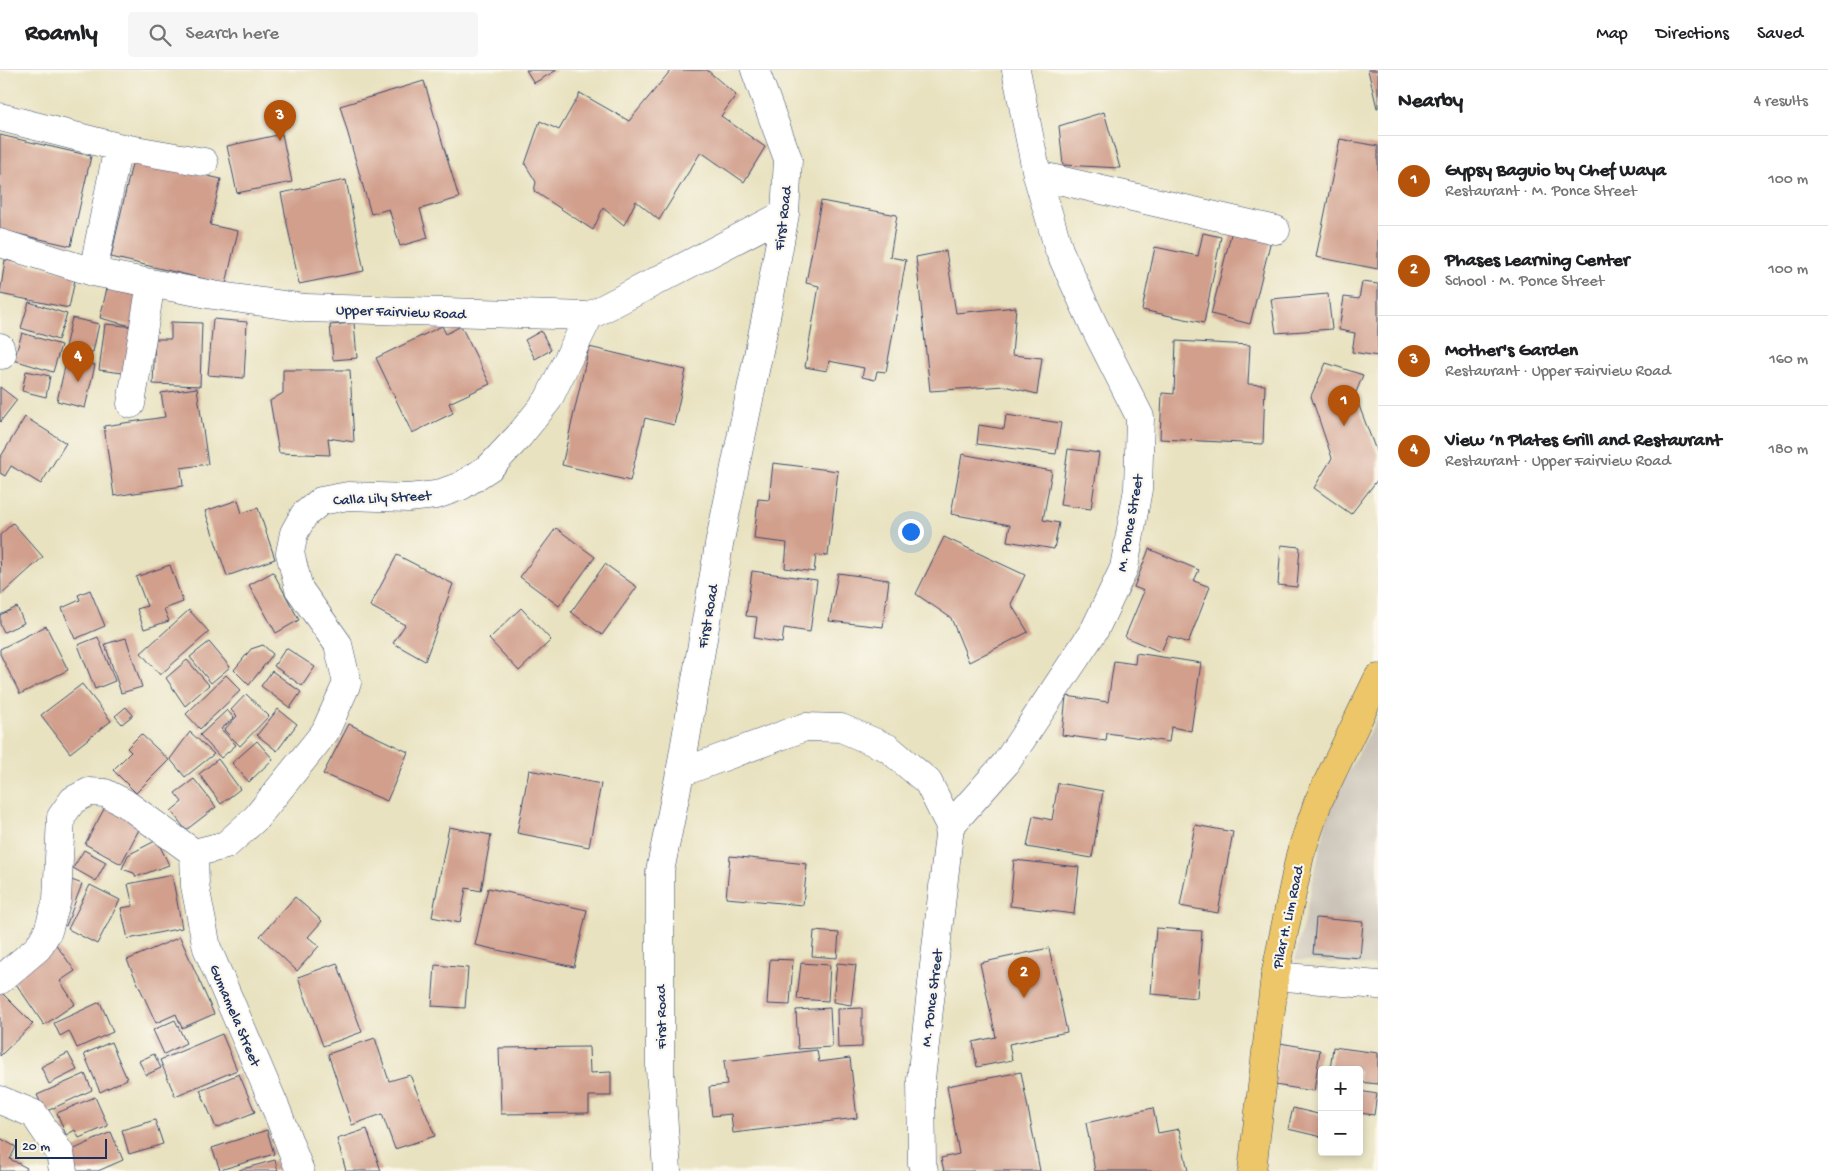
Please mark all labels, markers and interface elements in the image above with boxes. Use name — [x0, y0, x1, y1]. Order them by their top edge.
search box — [128, 12, 478, 57]
text: Roamly — [25, 20, 98, 49]
icon: search — [146, 21, 174, 49]
text: Search here — [186, 23, 279, 46]
text: Map — [1596, 24, 1628, 45]
text: Directions — [1656, 24, 1729, 45]
text: Saved — [1757, 24, 1803, 45]
text: Nearby — [1398, 90, 1463, 115]
text: 4 results — [1753, 93, 1808, 112]
pin: 3 — [264, 100, 296, 141]
text: Gypsy Baguio by Chef Waya — [1445, 160, 1666, 183]
text: 1 — [1411, 171, 1417, 190]
text: 100 m — [1768, 171, 1808, 190]
text: Restaurant · M. Ponce Street — [1445, 183, 1637, 202]
street label: First Road — [771, 184, 797, 252]
text: Phases Learning Center — [1445, 250, 1629, 273]
text: 2 — [1410, 261, 1418, 280]
text: 100 m — [1768, 261, 1808, 280]
text: School · M. Ponce Street — [1445, 273, 1604, 292]
street label: Upper Fairview Road — [336, 302, 467, 324]
text: Mother's Garden — [1445, 340, 1578, 363]
pin: 4 — [62, 341, 94, 382]
text: 3 — [1410, 351, 1418, 370]
text: 160 m — [1769, 351, 1808, 370]
text: Restaurant · Upper Fairview Road — [1445, 363, 1671, 382]
pin: 1 — [1328, 385, 1360, 426]
text: View ‘n Plates Grill and Restaurant — [1445, 430, 1721, 453]
text: 4 — [1410, 441, 1418, 460]
text: 180 m — [1769, 441, 1808, 460]
text: Restaurant · Upper Fairview Road — [1445, 453, 1671, 472]
street label: M. Ponce Street — [1114, 472, 1149, 573]
street label: Calla Lily Street — [333, 487, 433, 511]
your location — [898, 519, 924, 545]
street label: First Road — [694, 582, 724, 651]
street label: Pilar H. Lim Road — [1269, 863, 1309, 971]
street label: M. Ponce Street — [918, 947, 948, 1048]
pin: 2 — [1008, 957, 1040, 998]
street label: Gumamela Street — [205, 962, 264, 1071]
street label: First Road — [653, 984, 671, 1050]
map controls — [1318, 1066, 1363, 1156]
button: + — [1318, 1066, 1363, 1111]
button: − — [1318, 1111, 1363, 1156]
scale bar — [15, 1136, 108, 1159]
text: 20 m — [22, 1139, 50, 1156]

